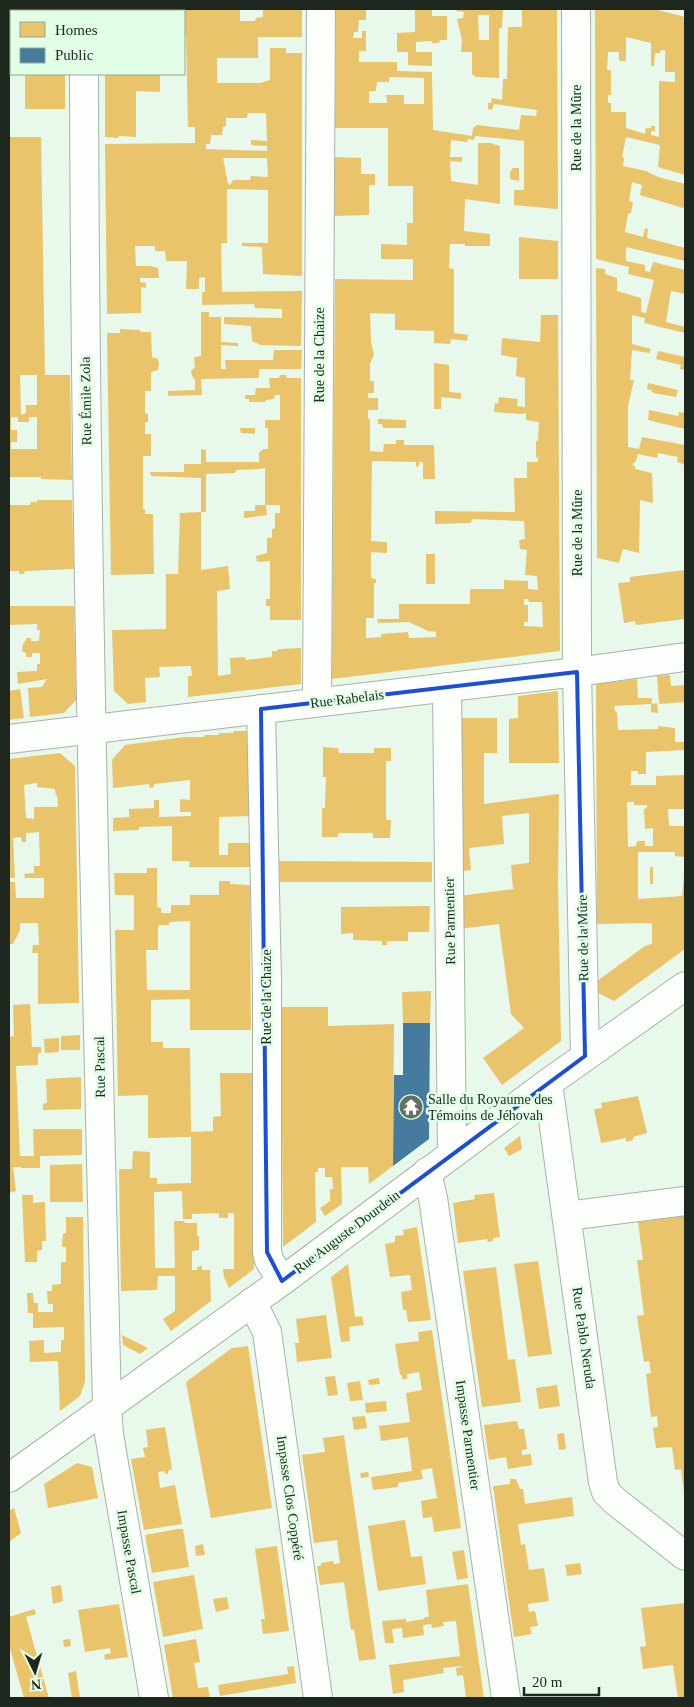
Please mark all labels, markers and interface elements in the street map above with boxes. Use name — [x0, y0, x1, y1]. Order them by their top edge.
legend — [10, 10, 185, 75]
text: Homes — [55, 22, 98, 38]
text: Public — [55, 47, 94, 63]
street label: Rue de la Mûre — [569, 85, 584, 171]
street label: Rue de la Chaize — [312, 307, 327, 403]
street label: Rue Émile Zola — [77, 356, 94, 445]
street label: Rue de la Mûre — [570, 490, 585, 576]
street label: Rue Rabelais — [309, 687, 385, 711]
street label: Rue Parmentier — [442, 877, 458, 965]
street label: Rue de la Mûre — [575, 895, 591, 981]
street label: Rue de la Chaize — [259, 949, 274, 1045]
street label: Rue Pascal — [92, 1036, 108, 1098]
place label: Salle du Royaume des Témoins de Jéhovah — [428, 1092, 553, 1123]
temple icon: Salle du Royaume des Témoins de Jéhovah — [398, 1094, 424, 1120]
street label: Rue Auguste Dourdein — [291, 1187, 403, 1277]
street label: Rue Pablo Neruda — [569, 1286, 599, 1391]
street label: Impasse Parmentier — [453, 1379, 483, 1491]
street label: Impasse Clos Coppéré — [274, 1435, 306, 1561]
street label: Impasse Pascal — [114, 1509, 144, 1595]
north arrow — [10, 1647, 60, 1697]
scale bar — [524, 1664, 599, 1696]
text: 20 m — [532, 1674, 563, 1690]
text: N — [30, 1677, 42, 1692]

